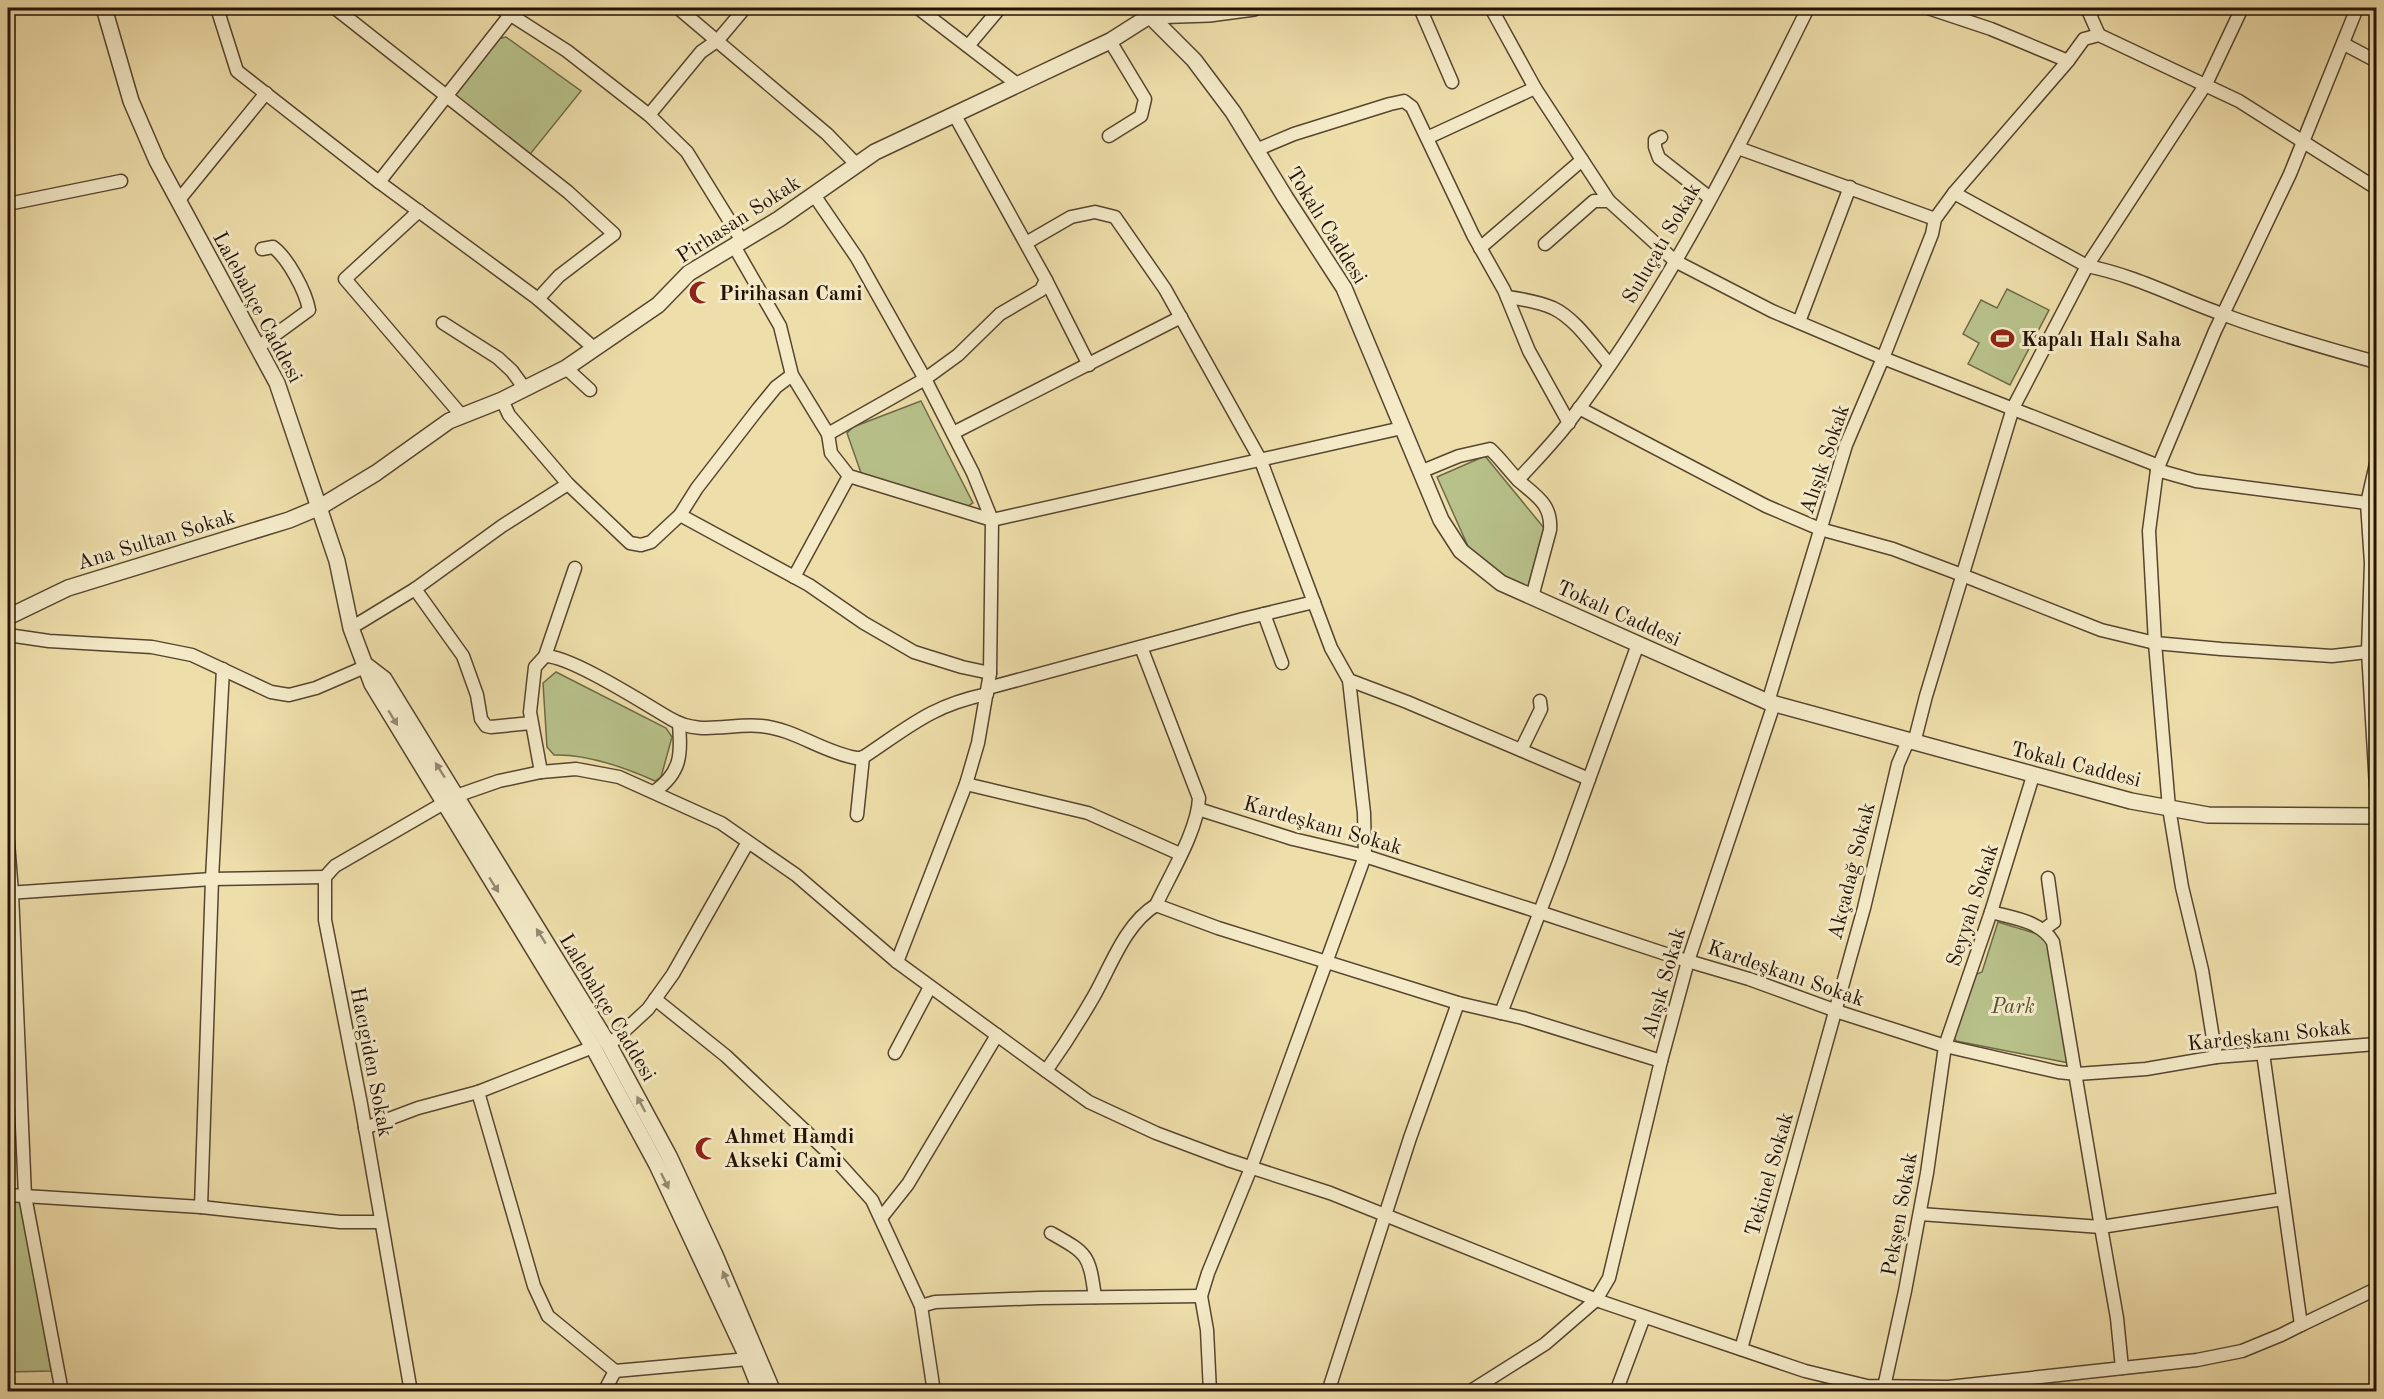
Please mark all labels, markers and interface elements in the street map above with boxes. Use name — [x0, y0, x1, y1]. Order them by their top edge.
street label: Tokalı Caddesi — [1282, 164, 1370, 288]
street label: Pirhasan Sokak — [673, 173, 804, 268]
street label: Suluçatı Sokak — [1619, 180, 1705, 308]
street label: Lalebahçe Caddesi — [208, 229, 305, 387]
mosque icon: Pirihasan Cami — [688, 280, 714, 306]
place label: Pirihasan Cami — [719, 284, 863, 305]
sports icon: Kapalı Halı Saha — [1990, 326, 2016, 352]
place label: Kapalı Halı Saha — [2021, 330, 2181, 351]
street label: Alışık Sokak — [1797, 402, 1854, 517]
street label: Ana Sultan Sokak — [75, 506, 238, 574]
street label: Tokalı Caddesi — [1553, 578, 1684, 651]
one-way arrow — [388, 710, 398, 727]
street label: Tokalı Caddesi — [2008, 739, 2143, 792]
one-way arrow — [434, 762, 445, 778]
street label: Kardeşkanı Sokak — [1241, 794, 1405, 859]
street label: Akçadağ Sokak — [1825, 800, 1880, 942]
street label: Seyyah Sokak — [1944, 841, 2003, 969]
one-way arrow — [488, 877, 499, 893]
street label: Alışık Sokak — [1639, 925, 1690, 1041]
one-way arrow — [536, 928, 547, 944]
street label: Lalebahçe Caddesi — [554, 930, 659, 1085]
street label: Kardeşkanı Sokak — [1704, 938, 1867, 1011]
street label: Hacıgiden Sokak — [346, 986, 395, 1139]
park label: Park — [1990, 997, 2035, 1018]
street label: Kardeşkanı Sokak — [2186, 1017, 2352, 1056]
one-way arrow — [636, 1095, 646, 1112]
street label: Tekinel Sokak — [1743, 1110, 1798, 1239]
place label: Ahmet Hamdi Akseki Cami — [724, 1127, 854, 1172]
mosque icon: Ahmet Hamdi Akseki Cami — [693, 1135, 719, 1161]
street label: Pekşen Sokak — [1879, 1151, 1922, 1278]
one-way arrow — [660, 1173, 669, 1190]
one-way arrow — [721, 1270, 731, 1288]

